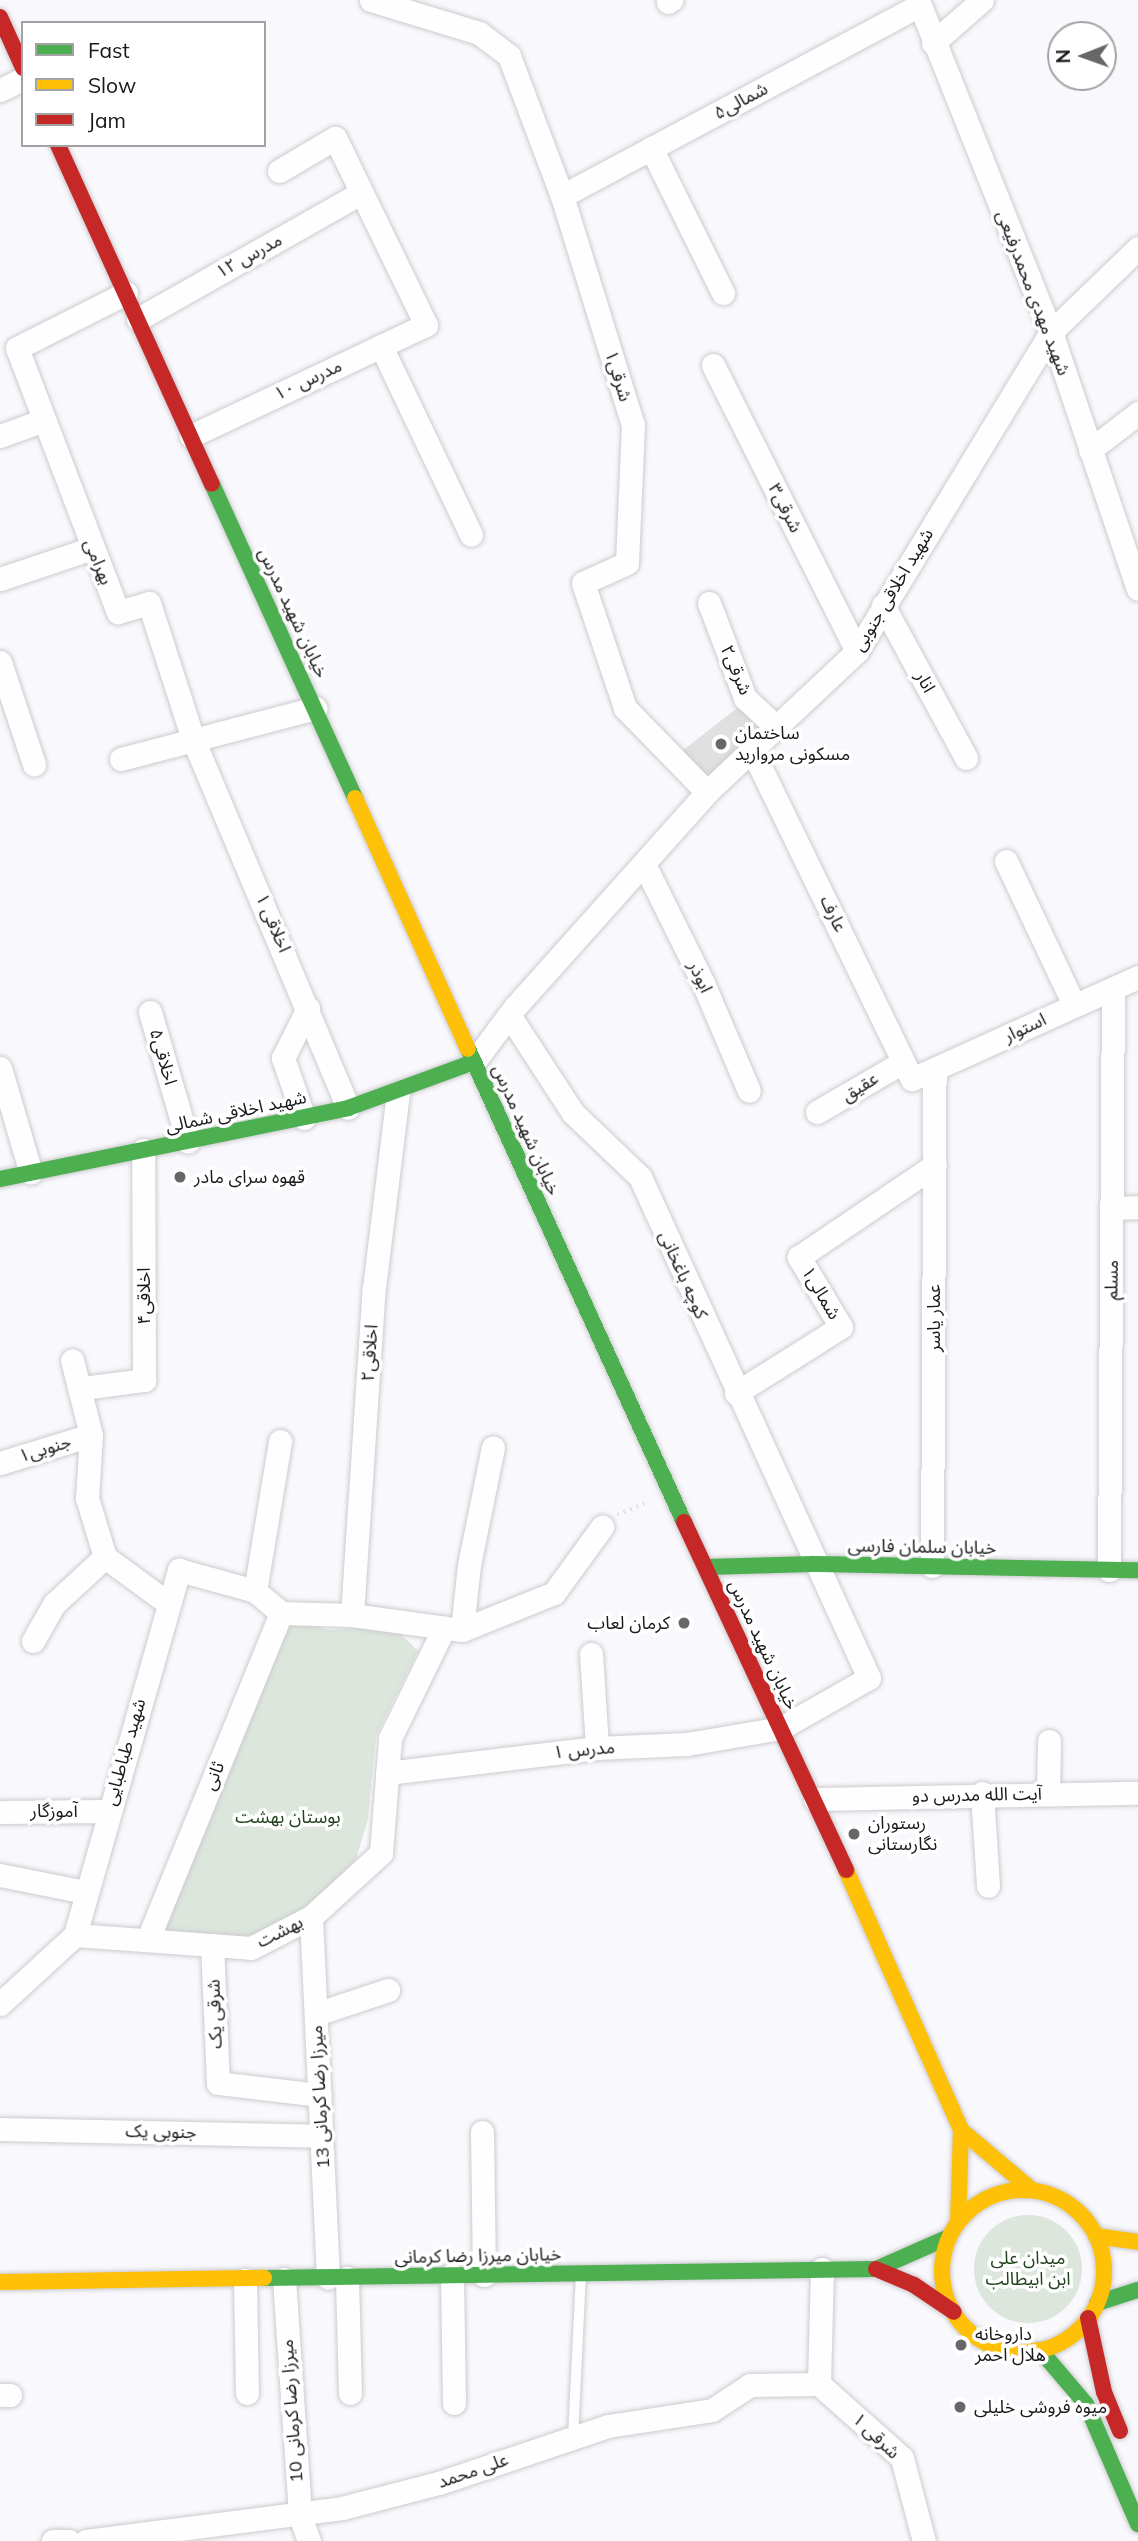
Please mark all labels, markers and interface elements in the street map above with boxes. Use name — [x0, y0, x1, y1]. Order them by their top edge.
legend — [21, 21, 266, 147]
north arrow — [1047, 21, 1117, 91]
text: Fast — [88, 37, 130, 63]
text: N — [1051, 49, 1075, 64]
text: Slow — [88, 72, 136, 98]
street label: شمالی۵ — [710, 78, 772, 124]
text: Jam — [88, 107, 126, 133]
street label: شهید مهدی محمدرفیعی — [992, 207, 1074, 379]
street label: مدرس ۱۲ — [212, 229, 286, 283]
street label: شرقی۱ — [600, 348, 636, 404]
street label: مدرس ۱۰ — [271, 355, 345, 405]
street label: شرقی۳ — [764, 480, 806, 536]
street label: شهید اخلاقی جنوبی — [848, 525, 938, 655]
street label: بهرامی — [79, 536, 117, 588]
street label: خیابان شهید مدرس — [253, 545, 333, 681]
street label: شرقی۲ — [716, 642, 756, 698]
street label: انار — [910, 668, 940, 696]
place label: ساختمان مسکونی مروارید — [735, 723, 850, 766]
marker: ساختمان مسکونی مروارید — [713, 736, 729, 752]
street label: اخلاقی ۱ — [251, 890, 295, 956]
street label: عارف — [815, 892, 851, 936]
street label: ابوذر — [683, 958, 717, 996]
street label: استوار — [1000, 1009, 1050, 1047]
street label: اخلاقی۵ — [145, 1027, 181, 1087]
street label: خیابان شهید مدرس — [488, 1061, 564, 1199]
street label: عقیق — [838, 1068, 882, 1106]
street label: شهید اخلاقی شمالی — [164, 1087, 308, 1137]
place label: قهوه سرای مادر — [194, 1166, 305, 1188]
marker: قهوه سرای مادر — [172, 1169, 188, 1185]
street label: کوچه باغخانی — [654, 1228, 712, 1322]
street label: مسلم — [1101, 1260, 1123, 1300]
street label: شمالی۱ — [797, 1263, 845, 1323]
street label: اخلاقی۴ — [133, 1267, 155, 1325]
street label: عمار یاسر — [923, 1284, 945, 1352]
street label: اخلاقی۲ — [357, 1324, 383, 1382]
street label: جنوبی۱ — [16, 1431, 74, 1467]
street label: خیابان سلمان فارسی — [848, 1535, 996, 1559]
street label: خیابان شهید مدرس — [723, 1577, 803, 1713]
place label: کرمان لعاب — [587, 1612, 670, 1634]
marker: کرمان لعاب — [676, 1615, 692, 1631]
street label: شهید طباطبایی — [99, 1696, 151, 1808]
street label: مدرس ۱ — [552, 1737, 616, 1763]
street label: ثانی — [199, 1759, 229, 1793]
street label: آیت الله مدرس دو — [912, 1783, 1042, 1807]
street label: آموزگار — [30, 1800, 78, 1822]
park label: بوستان بهشت — [235, 1806, 341, 1828]
place label: رستوران نگارستانی — [868, 1813, 937, 1856]
marker: رستوران نگارستانی — [846, 1826, 862, 1842]
street label: بهشت — [253, 1911, 307, 1953]
street label: شرقی یک — [203, 1979, 227, 2049]
street label: میرزا رضا کرمانی 13 — [305, 2025, 335, 2169]
street label: جنوبی یک — [125, 2121, 197, 2143]
street label: خیابان میرزا رضا کرمانی — [394, 2244, 562, 2268]
park label: میدان علی ابن ابیطالب — [985, 2248, 1071, 2290]
place label: داروخانه هلال احمر — [975, 2324, 1046, 2366]
marker: داروخانه هلال احمر — [953, 2337, 969, 2353]
street label: میرزا رضا کرمانی 10 — [276, 2339, 308, 2483]
place label: میوه فروشی خلیلی — [974, 2396, 1107, 2418]
marker: میوه فروشی خلیلی — [952, 2399, 968, 2415]
street label: شرقی ۱ — [848, 2408, 904, 2464]
street label: علی محمد — [435, 2449, 511, 2493]

